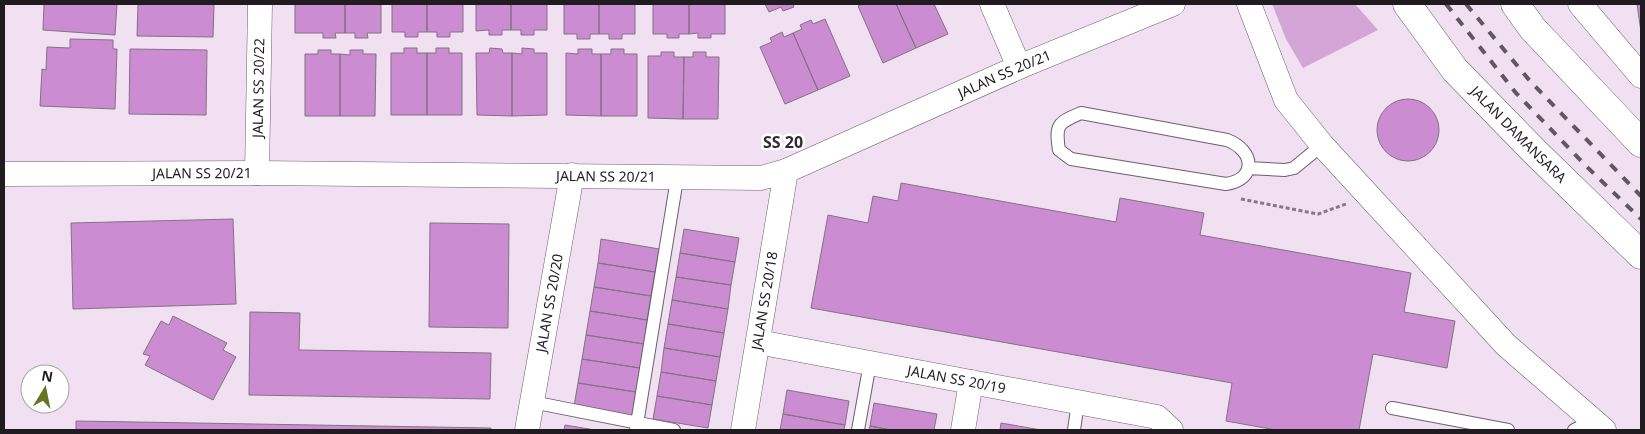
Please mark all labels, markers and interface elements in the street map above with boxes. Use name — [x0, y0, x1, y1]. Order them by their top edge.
street label: JALAN SS 20/22 — [248, 38, 268, 140]
street label: JALAN SS 20/21 — [953, 45, 1054, 103]
street label: JALAN DAMANSARA — [1465, 80, 1571, 187]
district label: SS 20 — [763, 131, 803, 153]
street label: JALAN SS 20/21 — [150, 163, 252, 182]
street label: JALAN SS 20/21 — [554, 166, 656, 186]
street label: JALAN SS 20/18 — [746, 250, 781, 353]
street label: JALAN SS 20/20 — [531, 252, 567, 356]
street label: JALAN SS 20/19 — [904, 360, 1007, 397]
north arrow — [20, 364, 70, 414]
text: N — [40, 365, 55, 386]

